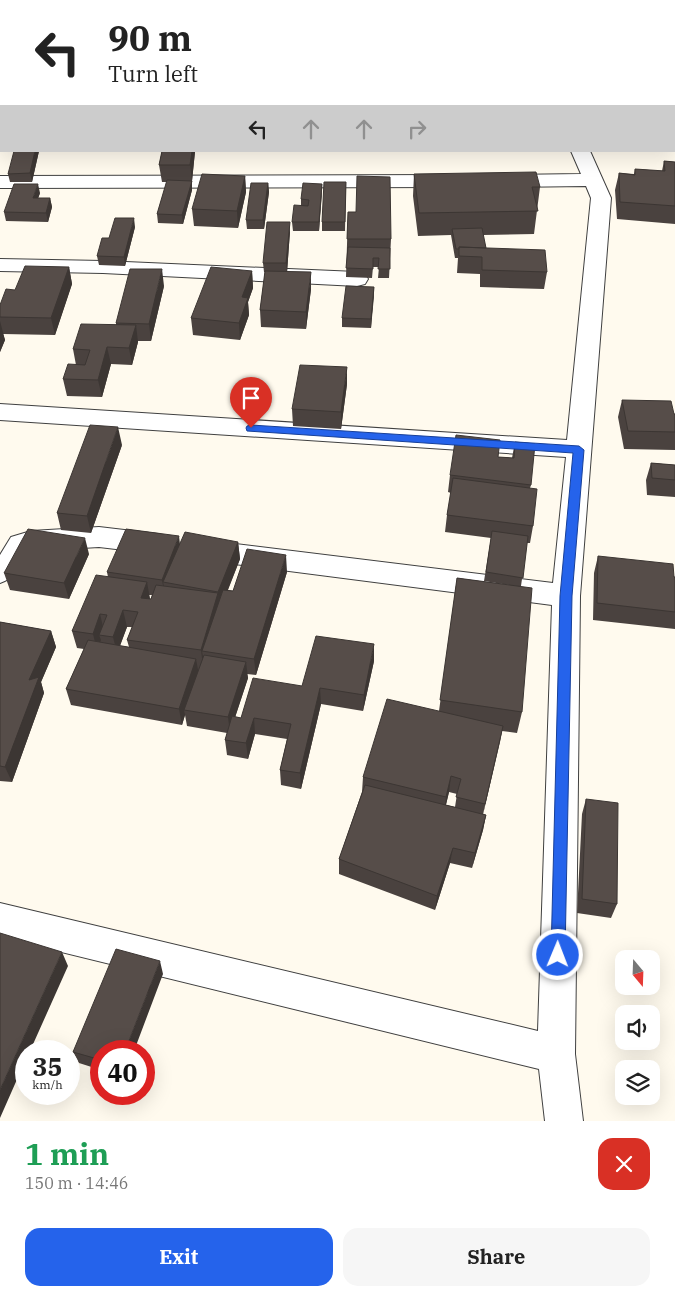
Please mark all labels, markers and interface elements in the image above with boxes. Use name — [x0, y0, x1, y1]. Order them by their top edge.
text: 90 m — [108, 15, 192, 61]
icon: left — [25, 20, 90, 85]
text: Turn left — [108, 59, 198, 88]
icon: left — [244, 115, 272, 143]
icon: ahead — [297, 115, 325, 143]
icon: ahead — [350, 115, 378, 143]
icon: right — [403, 115, 431, 143]
pin — [230, 377, 272, 428]
icon: arrive — [237, 384, 265, 412]
position arrow — [531, 928, 583, 980]
north arrow — [615, 950, 660, 995]
map controls — [615, 950, 660, 1105]
button: sound — [615, 1005, 660, 1050]
speed limit sign: 40 — [90, 1040, 155, 1105]
text: 35 — [32, 1050, 63, 1083]
button: layers — [615, 1060, 660, 1105]
text: km/h — [32, 1077, 63, 1092]
text: 1 min — [25, 1134, 109, 1173]
button: close — [598, 1138, 650, 1190]
text: 150 m · 14:46 — [25, 1173, 128, 1193]
button: Exit — [25, 1228, 333, 1286]
button: Share — [343, 1228, 650, 1286]

